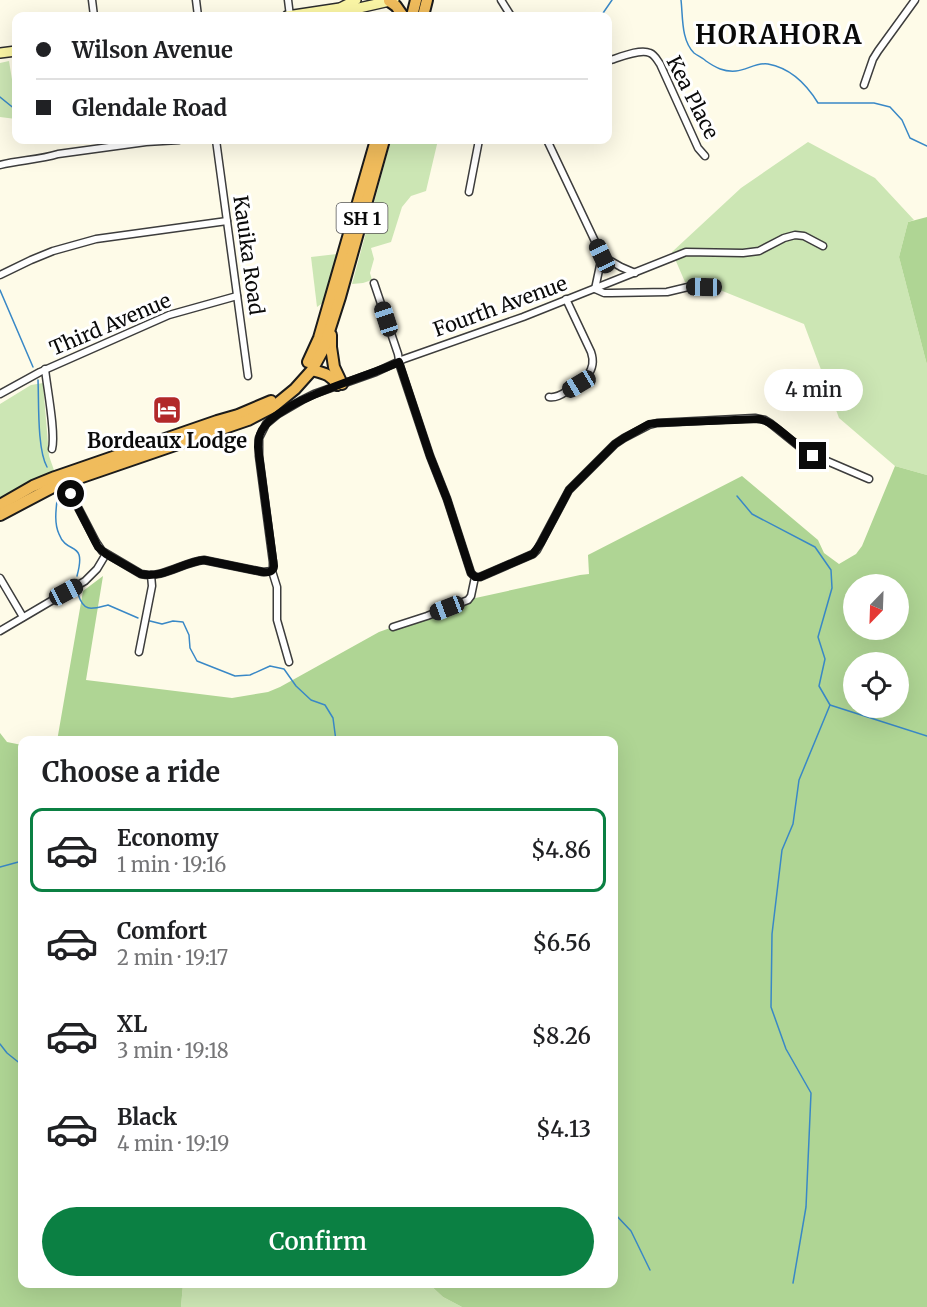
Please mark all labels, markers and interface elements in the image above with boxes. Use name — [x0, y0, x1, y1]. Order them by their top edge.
district label: HORAHORA — [695, 18, 863, 51]
text: Wilson Avenue — [72, 36, 233, 64]
street label: Kea Place — [661, 51, 725, 143]
text: Glendale Road — [72, 94, 227, 122]
street label: Kauika Road — [228, 194, 270, 316]
road number: SH 1 — [336, 203, 388, 233]
car — [586, 236, 618, 276]
street label: Fourth Avenue — [430, 270, 570, 342]
car — [686, 278, 722, 296]
street label: Third Avenue — [46, 287, 174, 361]
car — [372, 299, 400, 339]
car — [559, 367, 599, 401]
callout: 4 min — [764, 369, 862, 411]
text: 4 min — [785, 377, 842, 402]
hotel icon: Bordeaux Lodge — [151, 394, 183, 426]
place label: Bordeaux Lodge — [87, 428, 247, 453]
route end — [799, 442, 826, 469]
route start — [57, 480, 84, 507]
north arrow — [843, 574, 909, 640]
map controls — [843, 574, 909, 718]
car — [46, 576, 86, 608]
car — [427, 593, 467, 623]
button: locate — [843, 652, 909, 718]
text: Choose a ride — [42, 755, 220, 789]
icon: car — [45, 823, 99, 877]
text: Economy — [117, 824, 218, 852]
text: $4.86 — [531, 836, 591, 864]
text: 1 min · 19:16 — [117, 852, 226, 877]
icon: car — [45, 916, 99, 970]
text: Comfort — [117, 917, 207, 945]
text: $6.56 — [533, 929, 591, 957]
text: 2 min · 19:17 — [117, 945, 228, 970]
icon: car — [45, 1009, 99, 1063]
text: XL — [117, 1010, 147, 1038]
text: $8.26 — [532, 1022, 591, 1050]
text: 3 min · 19:18 — [117, 1038, 229, 1063]
icon: car — [45, 1102, 99, 1156]
text: Black — [117, 1103, 177, 1131]
text: $4.13 — [536, 1115, 591, 1143]
text: 4 min · 19:19 — [117, 1131, 229, 1156]
button: Confirm — [42, 1207, 594, 1276]

